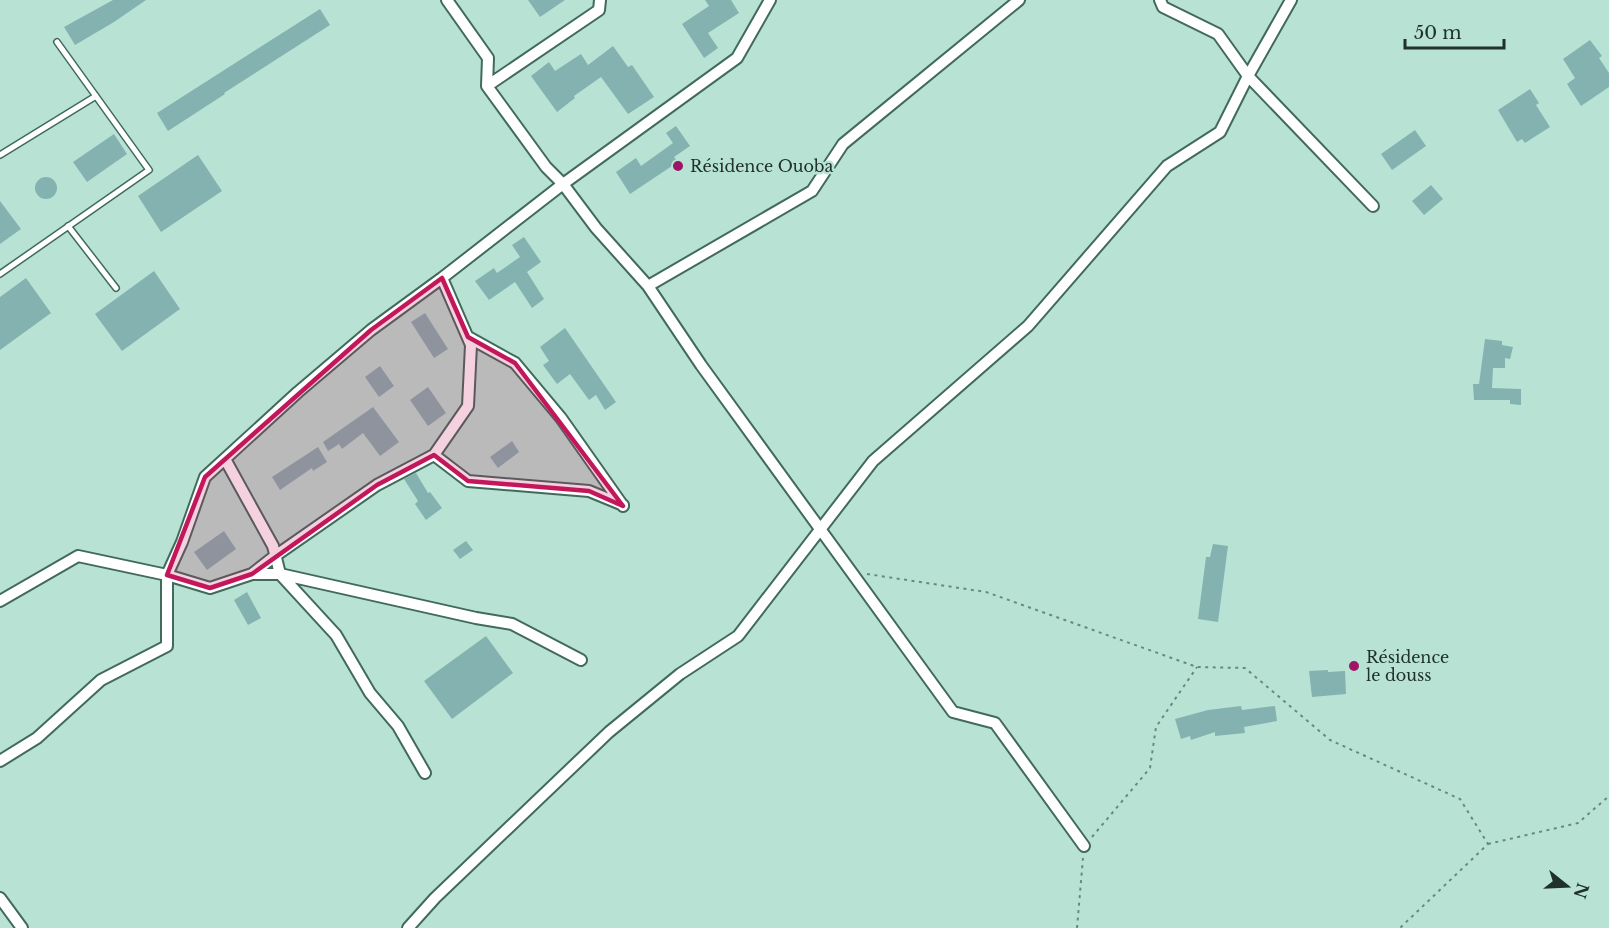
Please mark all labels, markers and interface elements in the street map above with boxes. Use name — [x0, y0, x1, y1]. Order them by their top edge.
scale bar — [1405, 12, 1504, 50]
text: 50 m — [1414, 22, 1462, 44]
place label: Résidence Ouoba — [690, 156, 833, 176]
marker: Résidence Ouoba — [671, 159, 685, 173]
place label: Résidence le douss — [1366, 647, 1449, 685]
marker: Résidence le douss — [1347, 659, 1361, 673]
north arrow — [1537, 856, 1597, 916]
text: N — [1569, 880, 1593, 901]

